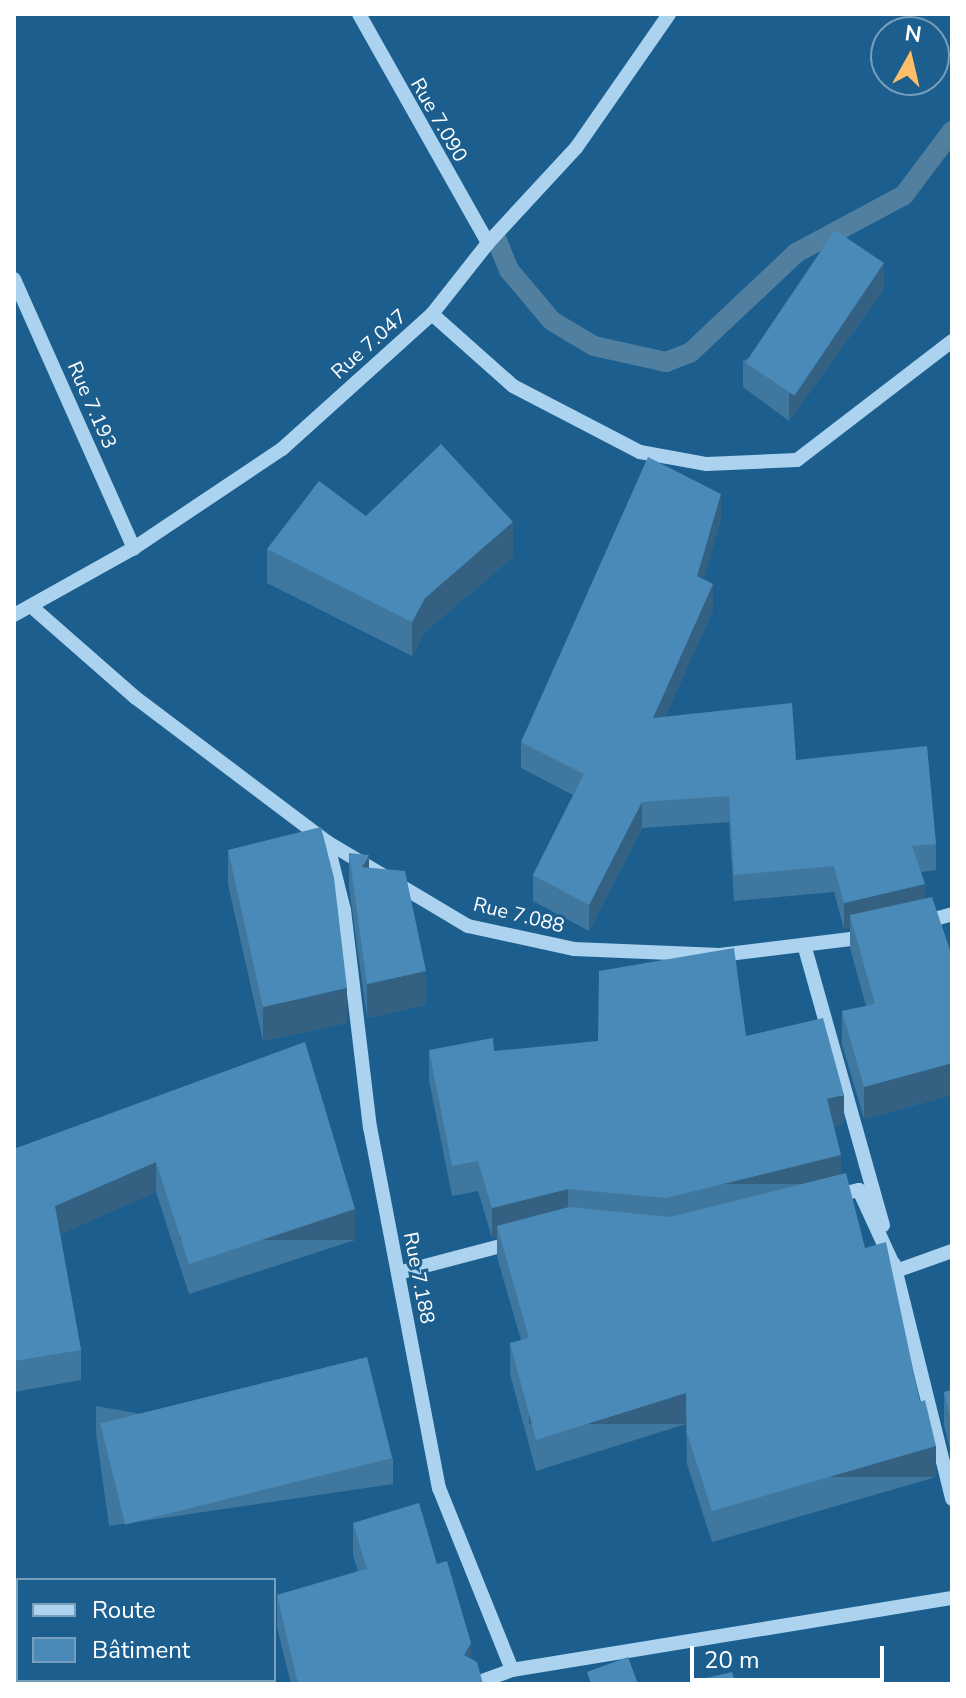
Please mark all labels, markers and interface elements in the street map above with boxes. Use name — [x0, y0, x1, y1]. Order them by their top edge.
north arrow — [870, 16, 950, 96]
text: N — [903, 18, 923, 50]
street label: Rue 7.090 — [405, 74, 473, 166]
street label: Rue 7.047 — [326, 304, 412, 384]
street label: Rue 7.193 — [62, 358, 122, 452]
street label: Rue 7.088 — [471, 892, 567, 938]
street label: Rue 7.188 — [398, 1230, 440, 1326]
legend — [16, 1578, 276, 1682]
text: Route — [92, 1594, 156, 1626]
scale bar — [694, 1630, 888, 1680]
text: Bâtiment — [92, 1634, 190, 1666]
text: 20 m — [704, 1644, 760, 1676]

